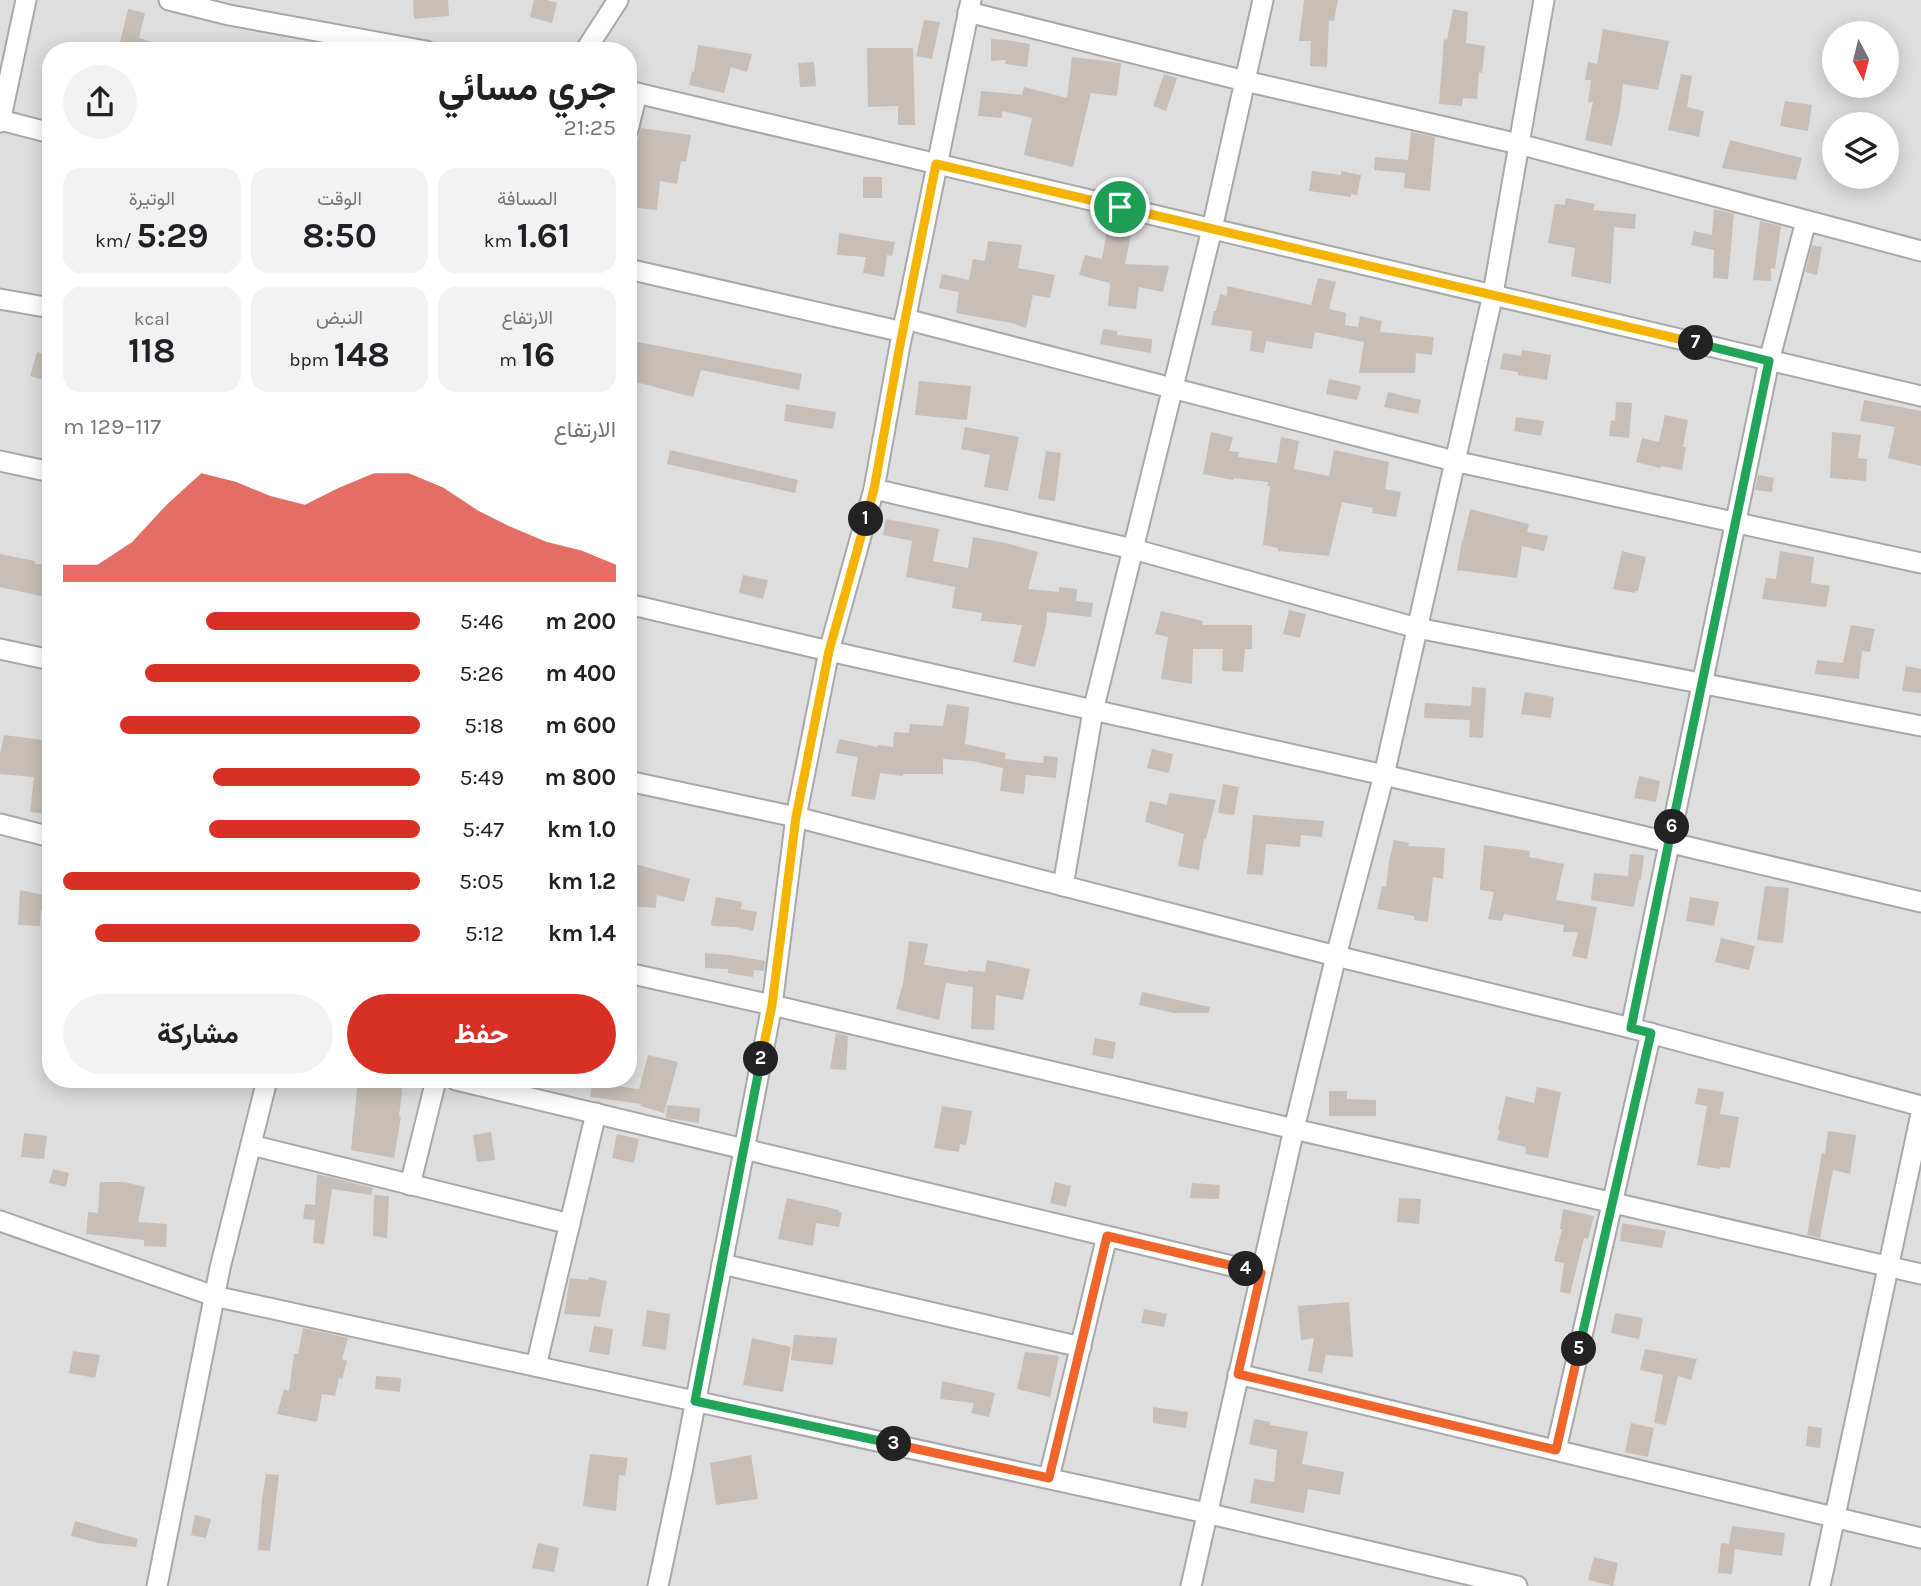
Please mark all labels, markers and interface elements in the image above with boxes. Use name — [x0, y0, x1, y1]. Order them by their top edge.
north arrow — [1822, 21, 1899, 98]
map controls — [1822, 21, 1899, 189]
button: share — [63, 65, 137, 139]
text: جري مسائي — [438, 65, 616, 110]
button: layers — [1822, 112, 1899, 189]
text: 21:25 — [563, 114, 616, 141]
pin — [1090, 177, 1150, 237]
text: الوتيرة — [129, 188, 175, 210]
text: الوقت — [317, 188, 362, 210]
text: المسافة — [497, 188, 557, 210]
icon: arrive — [1101, 188, 1139, 226]
text: 5:29 — [136, 215, 209, 256]
text: 8:50 — [302, 215, 377, 256]
text: 1.61 — [517, 215, 571, 256]
text: /km — [95, 230, 136, 252]
text: km — [484, 230, 517, 252]
text: النبض — [316, 307, 363, 329]
text: الارتفاع — [501, 307, 553, 329]
text: kcal — [134, 308, 170, 330]
pin: 7 — [1678, 326, 1714, 360]
text: 118 — [128, 330, 176, 371]
text: 7 — [1691, 331, 1700, 353]
text: 148 — [334, 334, 390, 375]
text: 16 — [521, 334, 555, 375]
text: bpm — [289, 349, 334, 371]
text: m — [499, 349, 521, 371]
text: 117–129 m — [63, 413, 161, 440]
text: الارتفاع — [554, 416, 616, 443]
pin: 1 — [848, 502, 884, 536]
text: 1 — [862, 507, 869, 529]
text: 5:46 — [460, 608, 504, 635]
text: 200 m — [545, 608, 616, 635]
text: 5:26 — [459, 660, 504, 687]
text: 400 m — [546, 660, 616, 687]
text: 5:18 — [464, 712, 504, 739]
text: 600 m — [545, 712, 616, 739]
text: 5:49 — [460, 764, 504, 791]
text: 800 m — [544, 764, 616, 791]
pin: 6 — [1654, 810, 1690, 844]
text: 6 — [1666, 815, 1677, 837]
text: 5:47 — [462, 816, 504, 843]
text: 1.0 km — [547, 816, 616, 843]
text: 5:05 — [459, 868, 504, 895]
text: 1.2 km — [548, 868, 616, 895]
text: 5:12 — [465, 920, 504, 947]
text: 1.4 km — [548, 920, 616, 947]
button: مشاركة — [63, 994, 333, 1074]
button: حفظ — [347, 994, 616, 1074]
pin: 2 — [744, 1042, 778, 1076]
text: 2 — [755, 1047, 766, 1069]
pin: 4 — [1228, 1252, 1264, 1286]
text: 4 — [1240, 1257, 1251, 1279]
pin: 5 — [1562, 1332, 1596, 1366]
text: 5 — [1573, 1337, 1584, 1359]
pin: 3 — [876, 1426, 912, 1462]
text: 3 — [888, 1432, 899, 1454]

